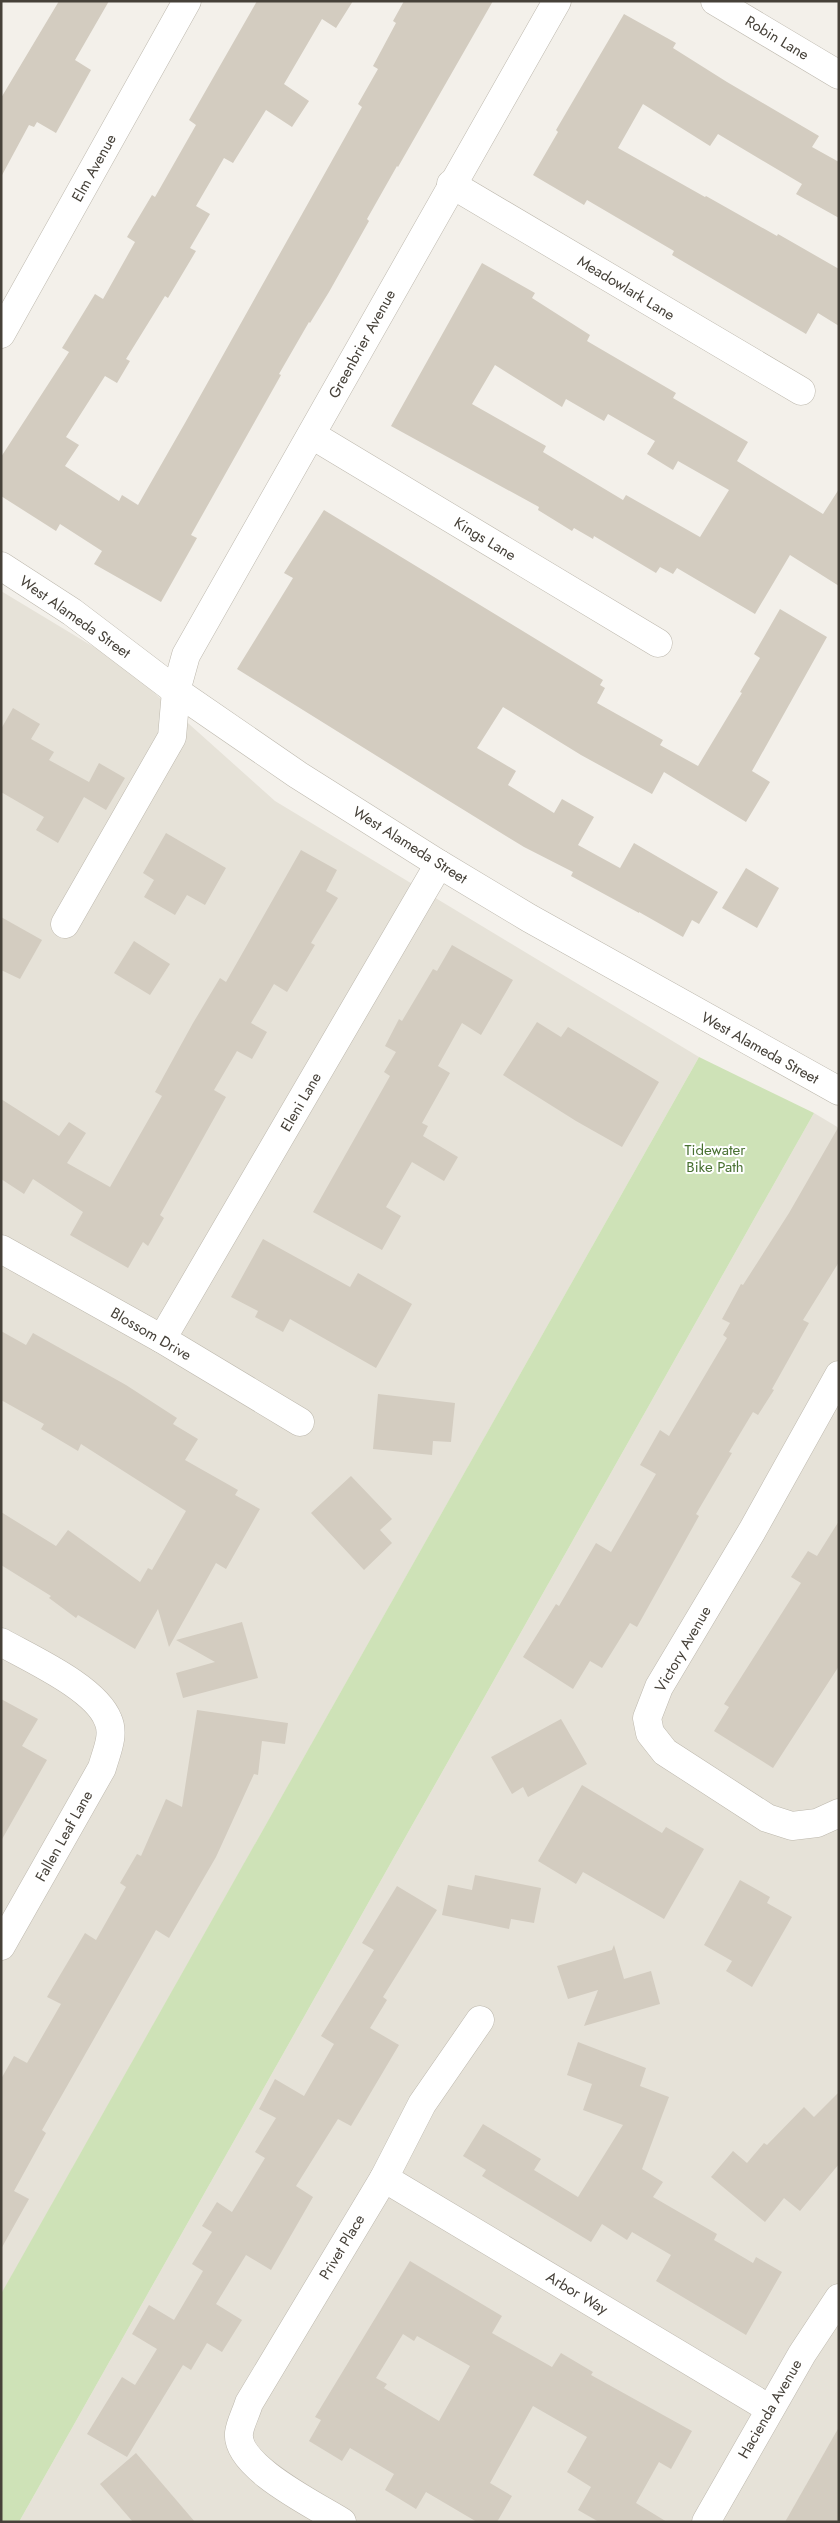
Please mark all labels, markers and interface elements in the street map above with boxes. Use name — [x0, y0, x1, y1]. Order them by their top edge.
street label: Robin Lane — [741, 10, 813, 66]
street label: Elm Avenue — [66, 130, 122, 206]
street label: Meadowlark Lane — [573, 250, 679, 326]
street label: Greenbrier Avenue — [323, 285, 401, 402]
street label: Kings Lane — [450, 512, 520, 566]
street label: West Alameda Street — [15, 570, 136, 664]
street label: West Alameda Street — [348, 801, 472, 889]
street label: West Alameda Street — [697, 1006, 823, 1090]
street label: Eleni Lane — [275, 1068, 327, 1136]
park label: Tidewater Bike Path — [685, 1139, 746, 1178]
street label: Blossom Drive — [107, 1302, 196, 1366]
street label: Victory Avenue — [649, 1602, 717, 1696]
street label: Fallen Leaf Lane — [30, 1786, 98, 1886]
street label: Privet Place — [314, 2210, 370, 2284]
street label: Arbor Way — [542, 2266, 612, 2320]
street label: Hacienda Avenue — [733, 2355, 808, 2463]

